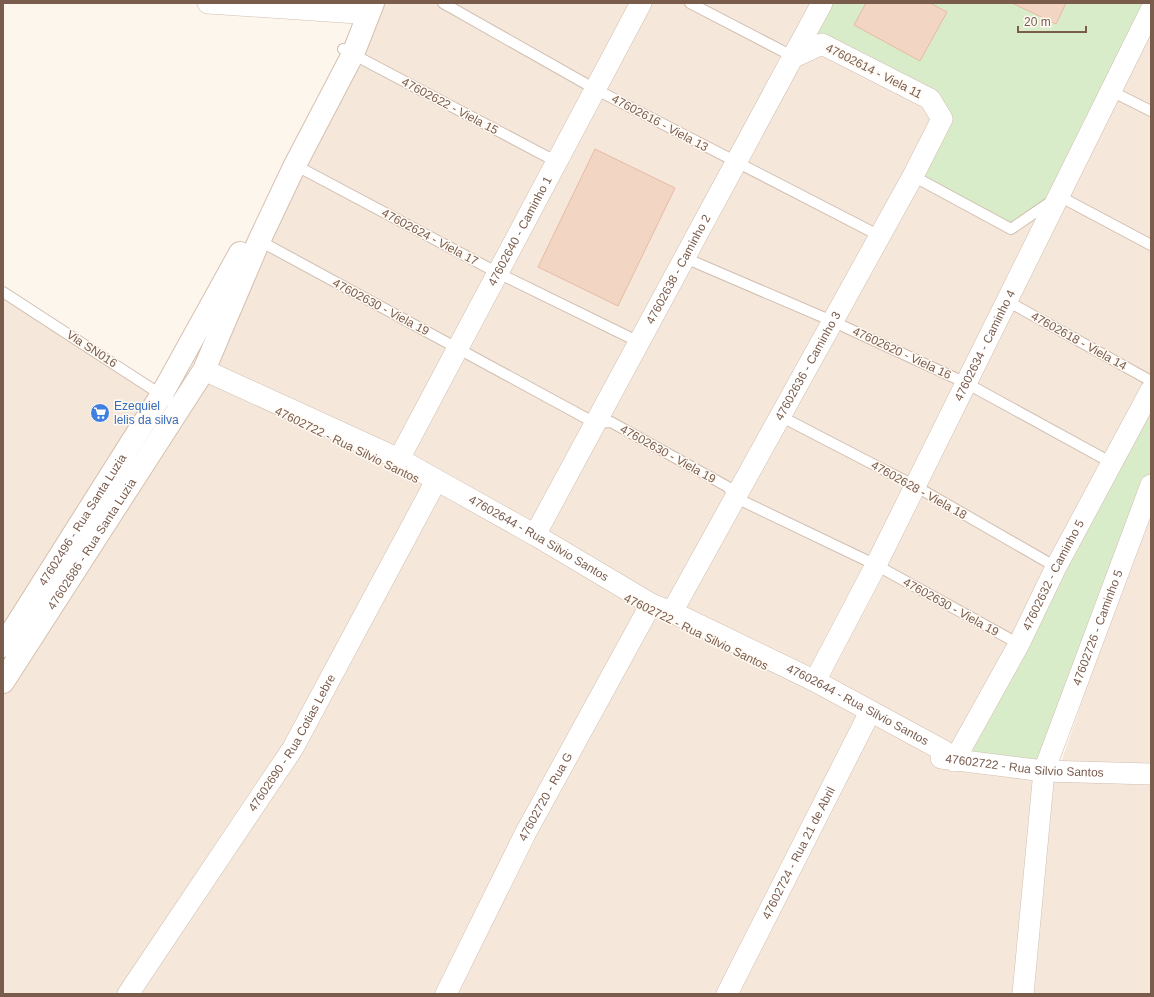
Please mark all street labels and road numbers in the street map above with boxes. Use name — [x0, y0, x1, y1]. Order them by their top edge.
street label: 47602614 - Viela 11 — [823, 41, 925, 102]
street label: 47602622 - Viela 15 — [399, 75, 501, 137]
street label: 47602616 - Viela 13 — [609, 92, 711, 154]
street label: 47602640 - Caminho 1 — [485, 174, 555, 288]
street label: 47602624 - Viela 17 — [379, 206, 481, 268]
street label: 47602638 - Caminho 2 — [643, 212, 714, 326]
street label: 47602630 - Viela 19 — [330, 276, 432, 338]
street label: 47602634 - Caminho 4 — [951, 287, 1018, 403]
street label: 47602636 - Caminho 3 — [772, 309, 844, 423]
street label: 47602618 - Viela 14 — [1029, 309, 1130, 373]
street label: 47602620 - Viela 16 — [850, 324, 954, 382]
street label: Via SN016 — [64, 328, 120, 371]
street label: 47602722 - Rua Silvio Santos — [273, 404, 421, 486]
street label: 47602630 - Viela 19 — [618, 422, 719, 486]
street label: 47602496 - Rua Santa Luzia — [36, 451, 129, 588]
street label: 47602628 - Viela 18 — [869, 458, 970, 522]
street label: 47602686 - Rua Santa Luzia — [44, 476, 139, 612]
street label: 47602644 - Rua Silvio Santos — [466, 492, 611, 584]
street label: 47602632 - Caminho 5 — [1020, 517, 1087, 633]
street label: 47602726 - Caminho 5 — [1070, 568, 1126, 687]
street label: 47602630 - Viela 19 — [901, 575, 1002, 639]
street label: 47602722 - Rua Silvio Santos — [622, 591, 770, 673]
street label: 47602644 - Rua Silvio Santos — [784, 661, 931, 748]
street label: 47602690 - Rua Cotias Lebre — [245, 672, 338, 814]
street label: 47602720 - Rua G — [516, 750, 575, 843]
street label: 47602722 - Rua Silvio Santos — [945, 752, 1104, 780]
street label: 47602724 - Rua 21 de Abril — [759, 785, 838, 922]

